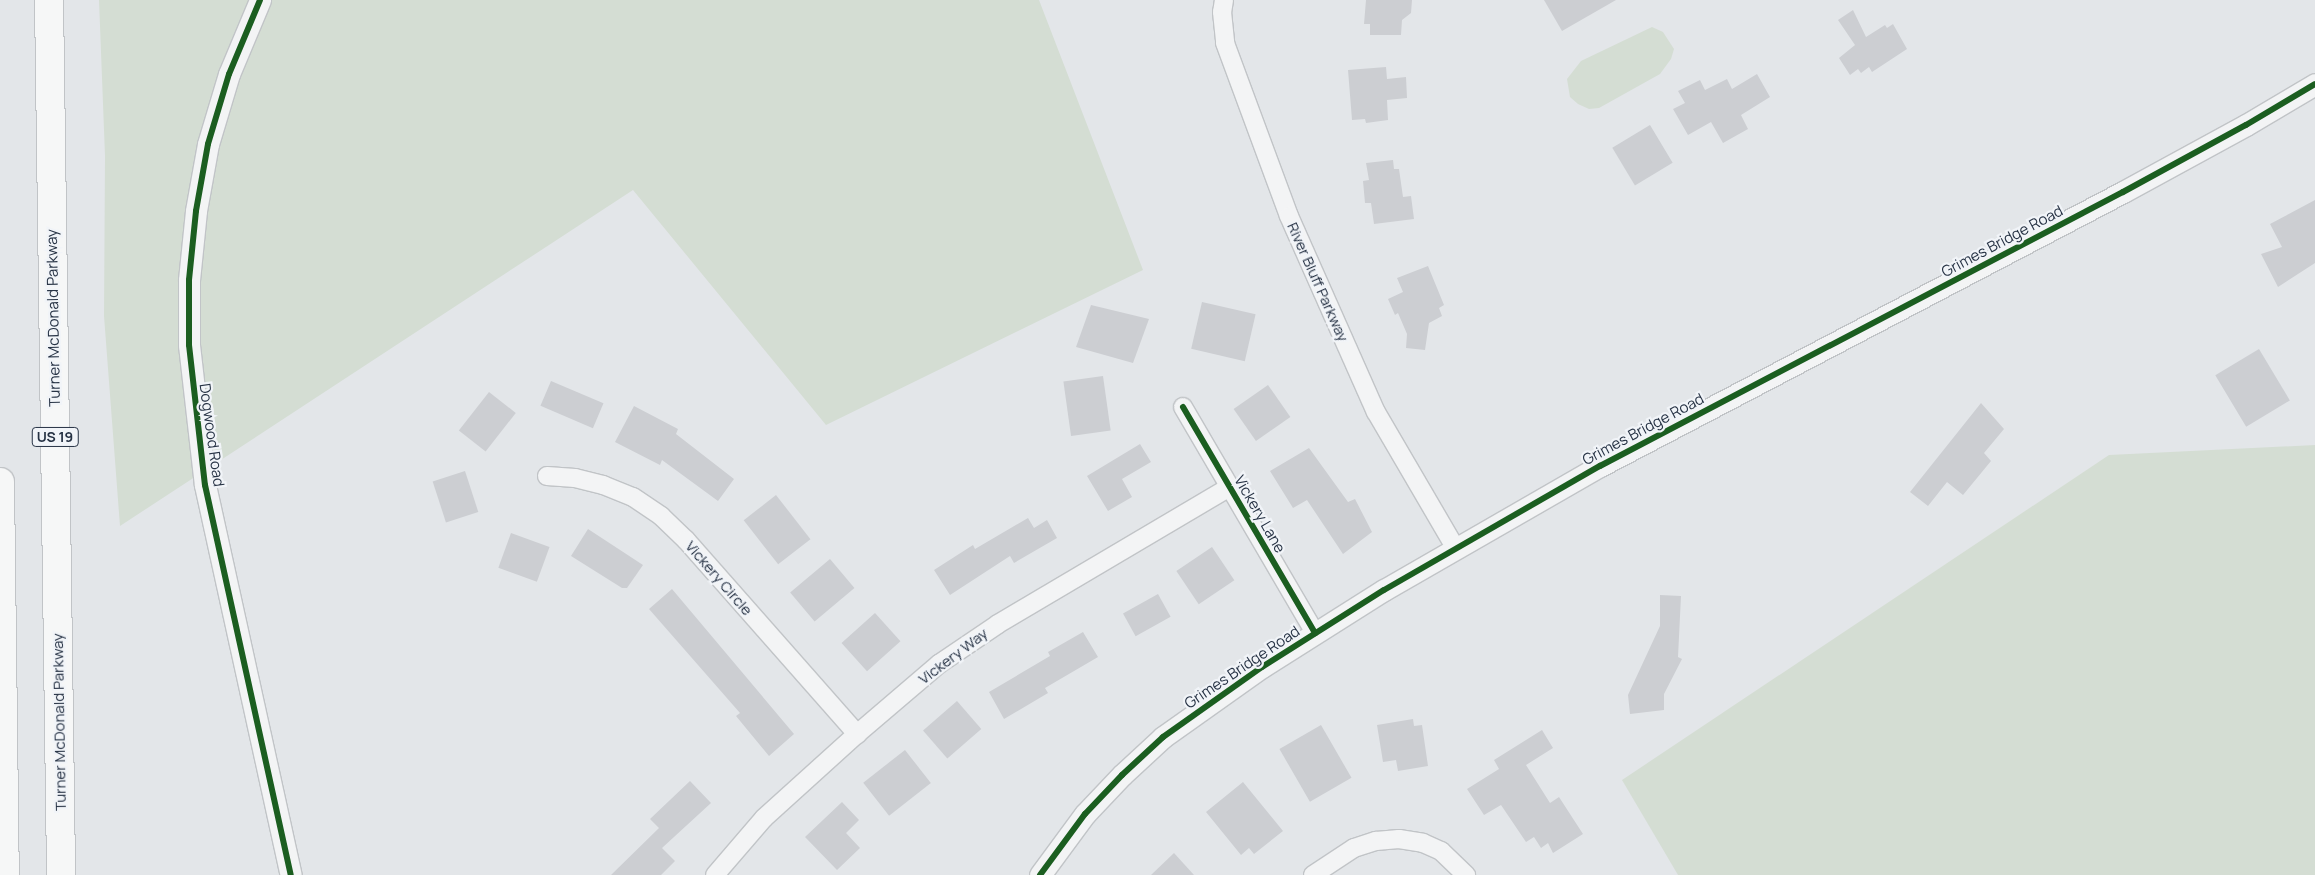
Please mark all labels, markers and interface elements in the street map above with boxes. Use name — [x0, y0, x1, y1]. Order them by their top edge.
street label: Grimes Bridge Road — [1938, 201, 2066, 281]
street label: River Bluff Parkway — [1284, 220, 1352, 344]
street label: Turner McDonald Parkway — [42, 229, 64, 407]
street label: Dogwood Road — [196, 382, 228, 488]
street label: Grimes Bridge Road — [1579, 389, 1707, 469]
road number: US 19 — [31, 426, 79, 448]
street label: Vickery Lane — [1231, 472, 1289, 556]
street label: Vickery Circle — [682, 537, 756, 619]
street label: Grimes Bridge Road — [1181, 622, 1303, 712]
street label: Vickery Way — [915, 624, 991, 688]
street label: Turner McDonald Parkway — [48, 633, 70, 811]

